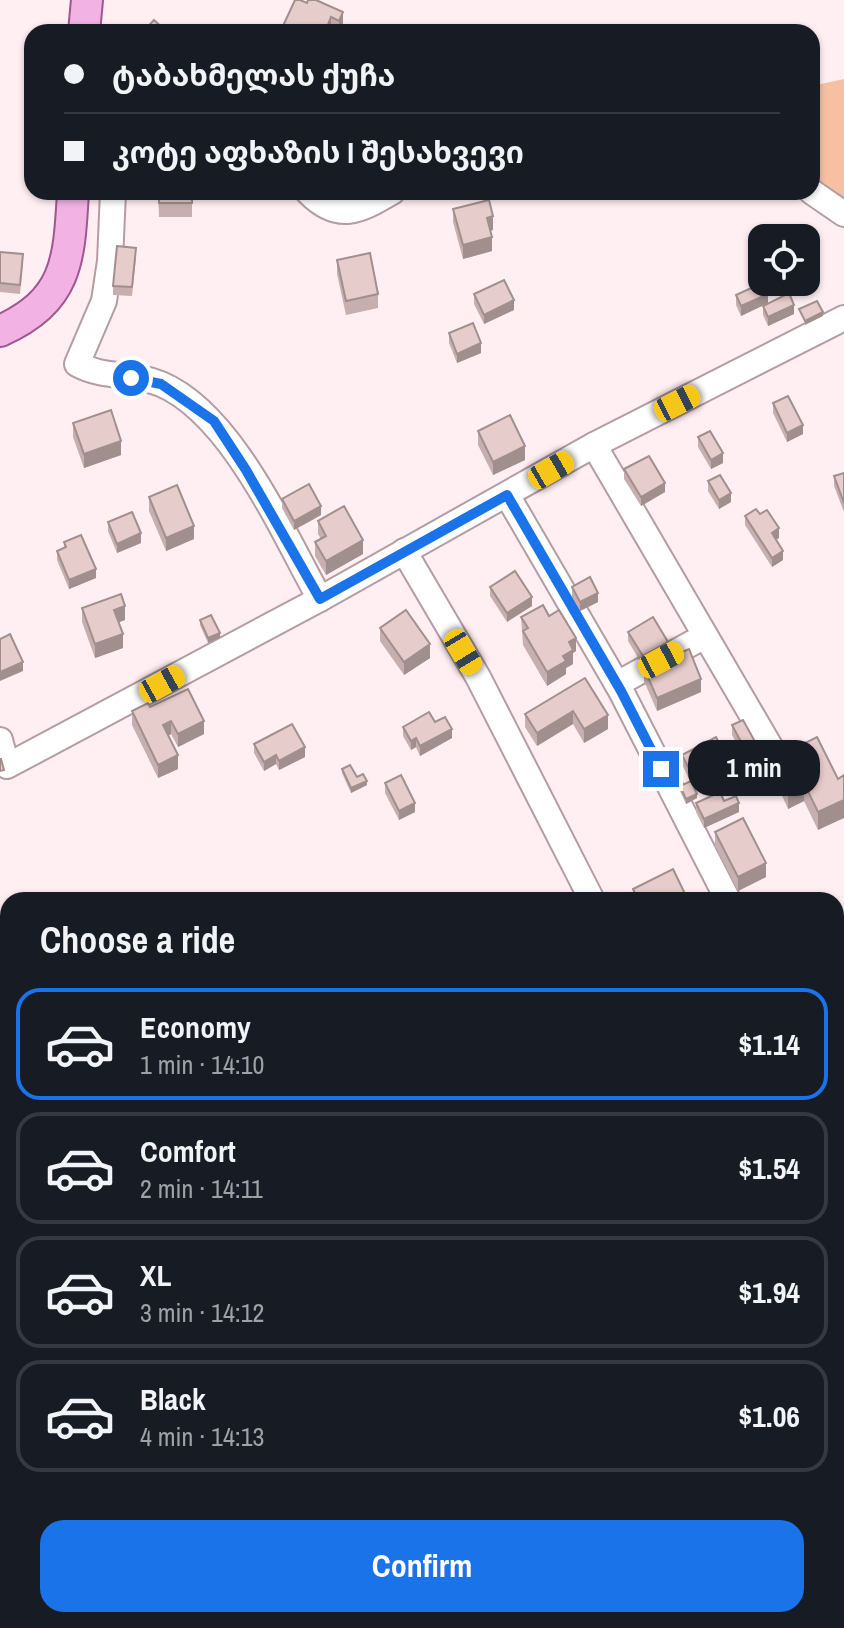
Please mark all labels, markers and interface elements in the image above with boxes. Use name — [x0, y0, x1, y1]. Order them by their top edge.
text: ტაბახმელას ქუჩა — [112, 55, 395, 95]
text: კოტე აფხაზის I შესახვევი — [112, 132, 524, 172]
map controls — [748, 224, 820, 296]
button: locate — [748, 224, 820, 296]
route start — [113, 360, 149, 396]
car — [650, 381, 704, 425]
car — [524, 448, 578, 492]
car — [440, 625, 486, 679]
car — [634, 638, 688, 682]
car — [135, 662, 189, 706]
callout: 1 min — [689, 741, 821, 797]
text: 1 min — [726, 750, 782, 785]
route end — [643, 751, 679, 787]
text: Choose a ride — [40, 916, 235, 964]
text: Economy — [140, 1007, 251, 1047]
icon: car — [44, 1008, 116, 1080]
text: $1.14 — [738, 1024, 800, 1064]
text: 1 min · 14:10 — [140, 1047, 264, 1082]
text: Comfort — [140, 1131, 236, 1171]
icon: car — [44, 1132, 116, 1204]
text: $1.54 — [738, 1148, 800, 1188]
text: 2 min · 14:11 — [140, 1171, 263, 1206]
text: XL — [140, 1255, 171, 1295]
icon: car — [44, 1256, 116, 1328]
text: $1.94 — [738, 1272, 800, 1312]
text: 3 min · 14:12 — [140, 1295, 264, 1330]
text: Black — [140, 1379, 206, 1419]
icon: car — [44, 1380, 116, 1452]
text: $1.06 — [738, 1396, 800, 1436]
text: 4 min · 14:13 — [140, 1419, 264, 1454]
button: Confirm — [40, 1520, 804, 1612]

